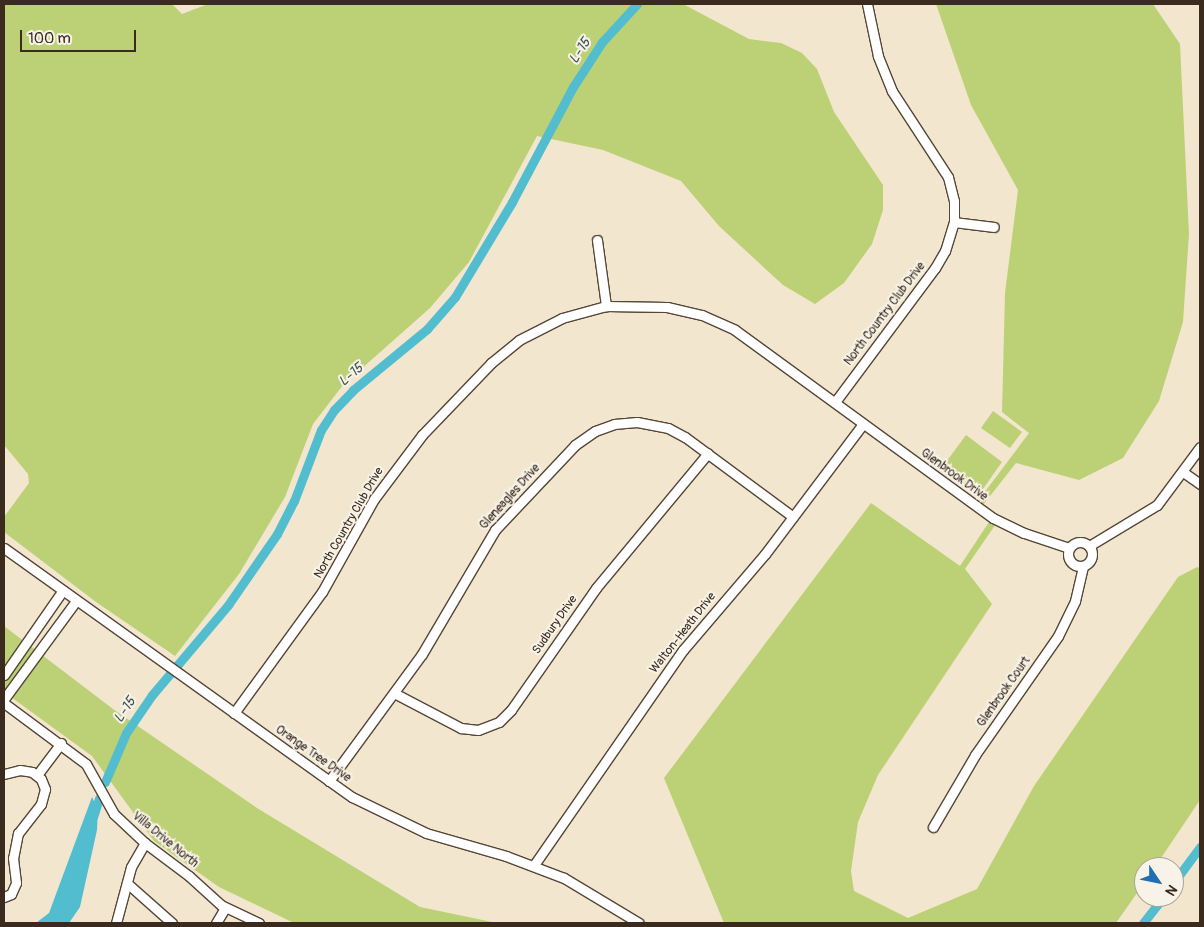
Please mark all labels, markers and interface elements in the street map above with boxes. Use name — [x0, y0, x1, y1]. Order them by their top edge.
scale bar — [22, 20, 139, 52]
text: 100 m — [28, 29, 71, 48]
water label: L-15 — [566, 35, 594, 67]
street label: North Country Club Drive — [841, 259, 929, 369]
water label: L-15 — [335, 360, 367, 390]
street label: Glenbrook Drive — [918, 446, 990, 504]
street label: Gleneagles Drive — [477, 461, 543, 533]
street label: North Country Club Drive — [311, 465, 387, 581]
street label: Walton-Heath Drive — [647, 590, 719, 676]
street label: Sudbury Drive — [529, 593, 581, 657]
street label: Glenbrook Court — [974, 654, 1034, 730]
water label: L-15 — [111, 694, 139, 726]
street label: Orange Tree Drive — [272, 723, 354, 785]
street label: Villa Drive North — [129, 809, 201, 871]
north arrow — [1134, 857, 1184, 907]
text: N — [1161, 881, 1181, 899]

